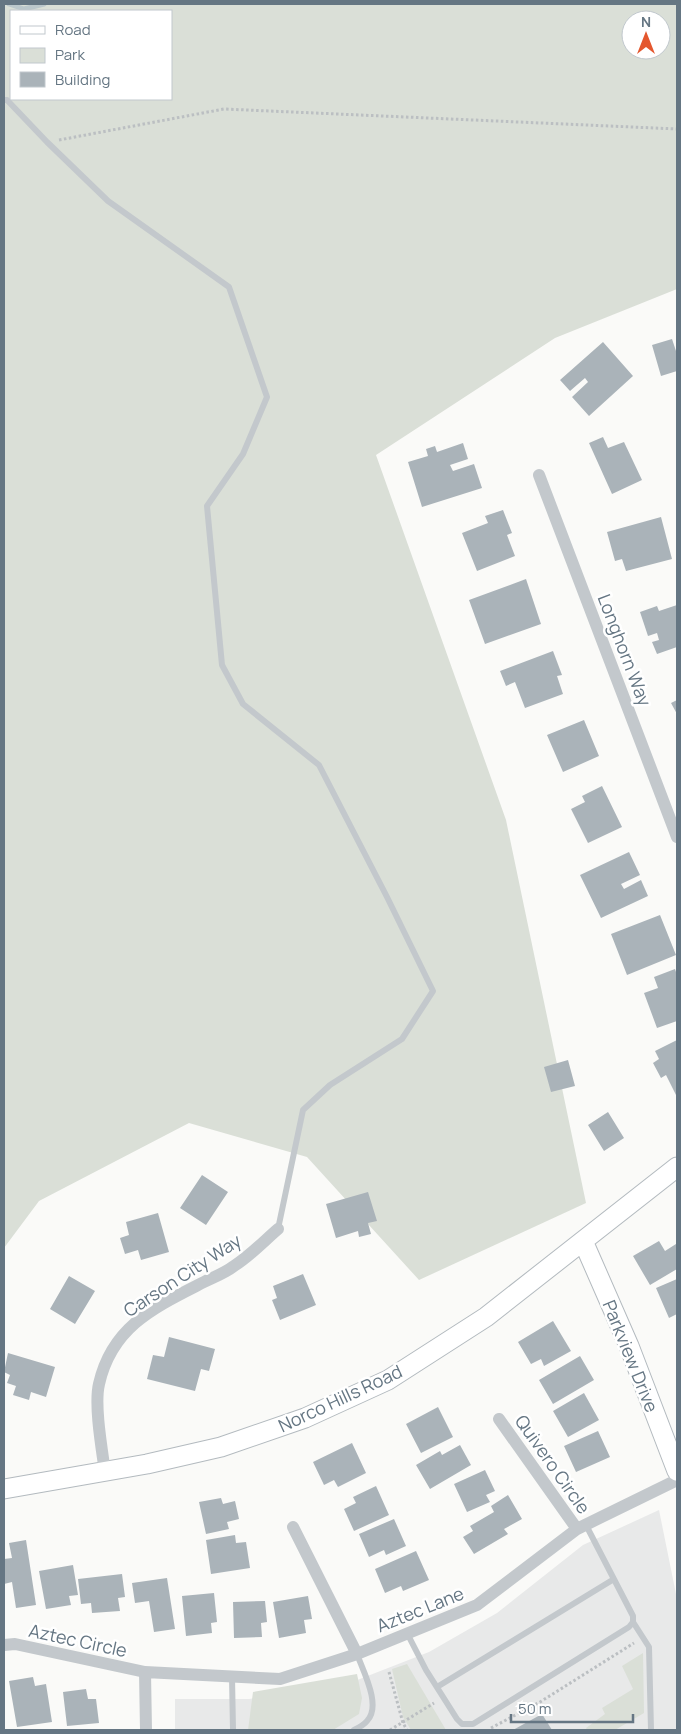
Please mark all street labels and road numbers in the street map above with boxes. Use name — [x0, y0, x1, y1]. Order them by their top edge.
street label: Longhorn Way — [593, 590, 658, 710]
street label: Carson City Way — [119, 1228, 246, 1322]
street label: Parkview Drive — [598, 1296, 664, 1416]
street label: Norco Hills Road — [274, 1359, 406, 1437]
street label: Quivero Circle — [510, 1410, 596, 1518]
street label: Aztec Lane — [373, 1581, 467, 1637]
street label: Aztec Circle — [27, 1618, 129, 1662]

